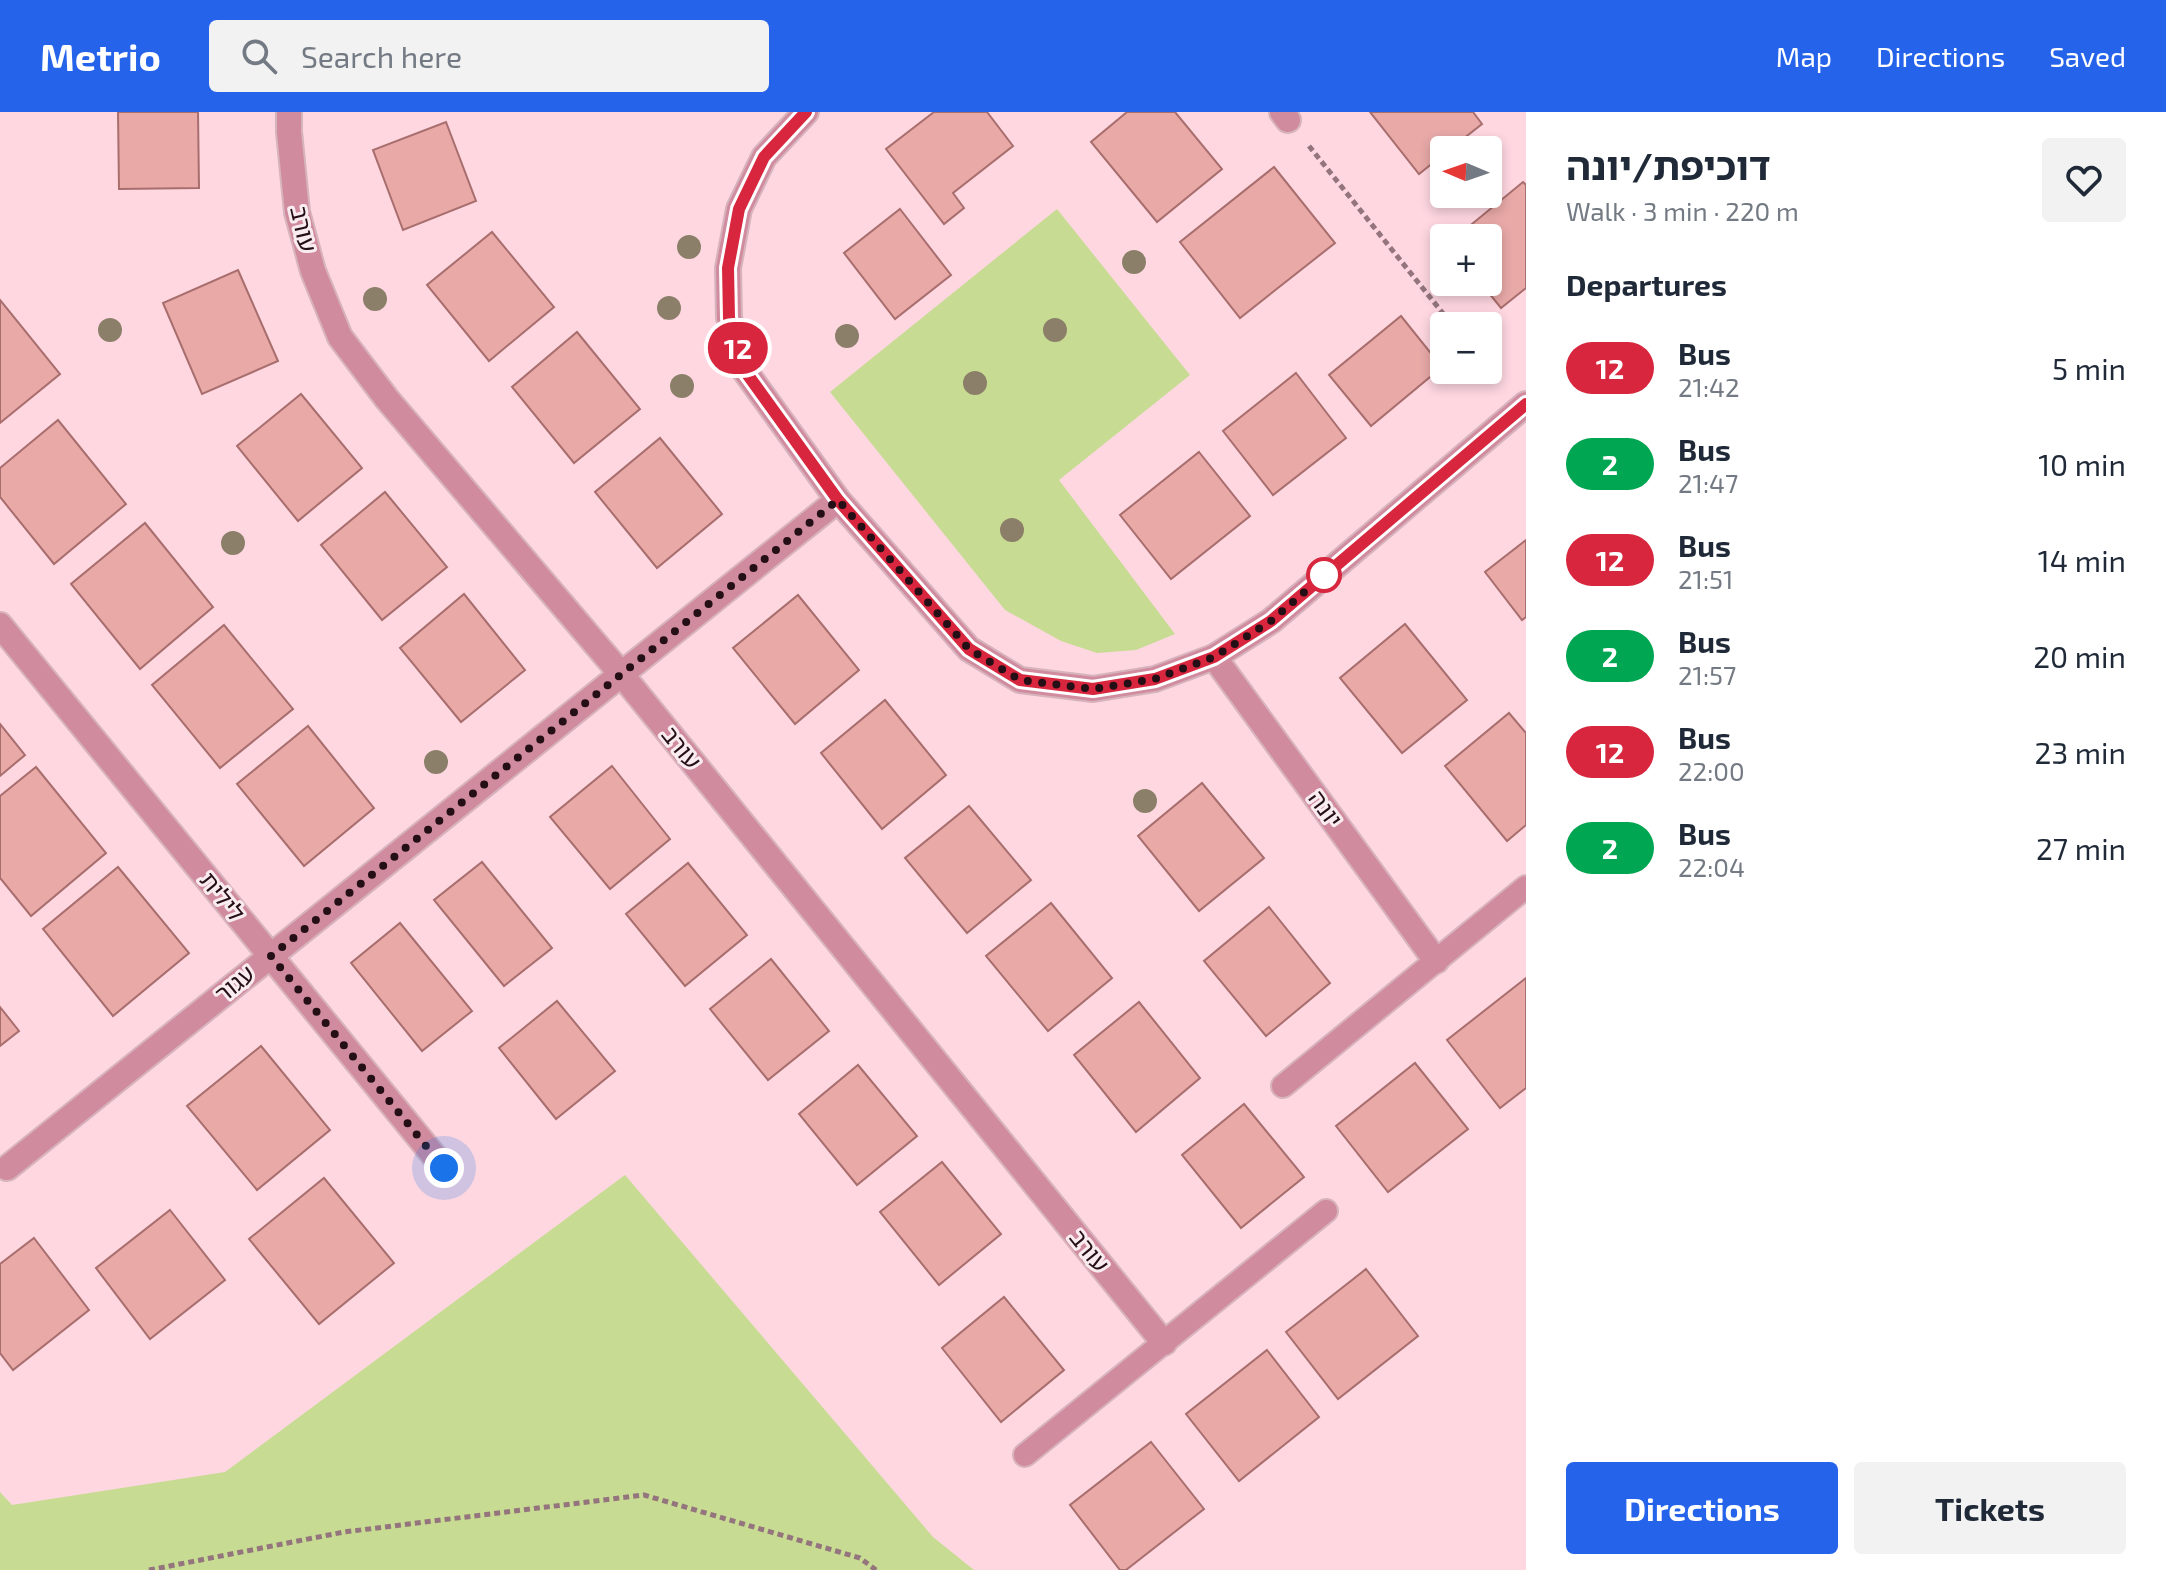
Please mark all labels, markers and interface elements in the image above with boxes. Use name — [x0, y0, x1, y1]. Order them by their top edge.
search box — [209, 20, 769, 92]
text: Metrio — [40, 33, 161, 79]
icon: search — [237, 34, 281, 78]
text: Search here — [301, 38, 462, 74]
text: Map — [1776, 39, 1832, 73]
text: Directions — [1876, 39, 2005, 73]
text: Saved — [2049, 39, 2126, 73]
north arrow — [1430, 136, 1502, 208]
map controls — [1430, 136, 1502, 384]
button: heart — [2042, 138, 2126, 222]
text: דוכיפת/יונה — [1566, 142, 1771, 188]
text: Walk · 3 min · 220 m — [1566, 195, 1799, 226]
street label: עורב — [285, 203, 324, 255]
button: + — [1430, 224, 1502, 296]
text: Departures — [1566, 266, 1727, 302]
button: − — [1430, 312, 1502, 384]
line badge: 12 — [702, 322, 774, 374]
text: 12 — [724, 331, 752, 365]
text: Bus — [1678, 335, 1731, 371]
text: 5 min — [2052, 350, 2126, 386]
text: 12 — [1596, 351, 1624, 385]
text: 21:42 — [1678, 371, 1740, 402]
text: Bus — [1678, 431, 1731, 467]
text: 10 min — [2038, 446, 2126, 482]
text: 2 — [1602, 447, 1618, 481]
text: 21:47 — [1678, 467, 1738, 498]
text: Bus — [1678, 527, 1731, 563]
text: 14 min — [2038, 542, 2126, 578]
text: 12 — [1596, 543, 1624, 577]
unlabelled marker — [1307, 558, 1341, 592]
text: 21:51 — [1678, 563, 1733, 594]
text: Bus — [1678, 623, 1731, 659]
text: 20 min — [2033, 638, 2126, 674]
text: 2 — [1602, 639, 1618, 673]
text: 21:57 — [1678, 659, 1736, 690]
text: Bus — [1678, 719, 1731, 755]
street label: עורב — [656, 720, 708, 774]
text: 23 min — [2035, 734, 2126, 770]
text: 12 — [1596, 735, 1624, 769]
text: 22:00 — [1678, 755, 1745, 786]
street label: יונה — [1303, 784, 1349, 832]
text: Bus — [1678, 815, 1731, 851]
text: 27 min — [2036, 830, 2126, 866]
text: 2 — [1602, 831, 1618, 865]
text: 22:04 — [1678, 851, 1745, 882]
street label: לילית — [195, 865, 252, 927]
street label: עגור — [208, 958, 260, 1008]
your location — [424, 1148, 464, 1188]
street label: עורב — [1064, 1223, 1116, 1277]
button: Directions — [1566, 1462, 1838, 1554]
button: Tickets — [1854, 1462, 2126, 1554]

